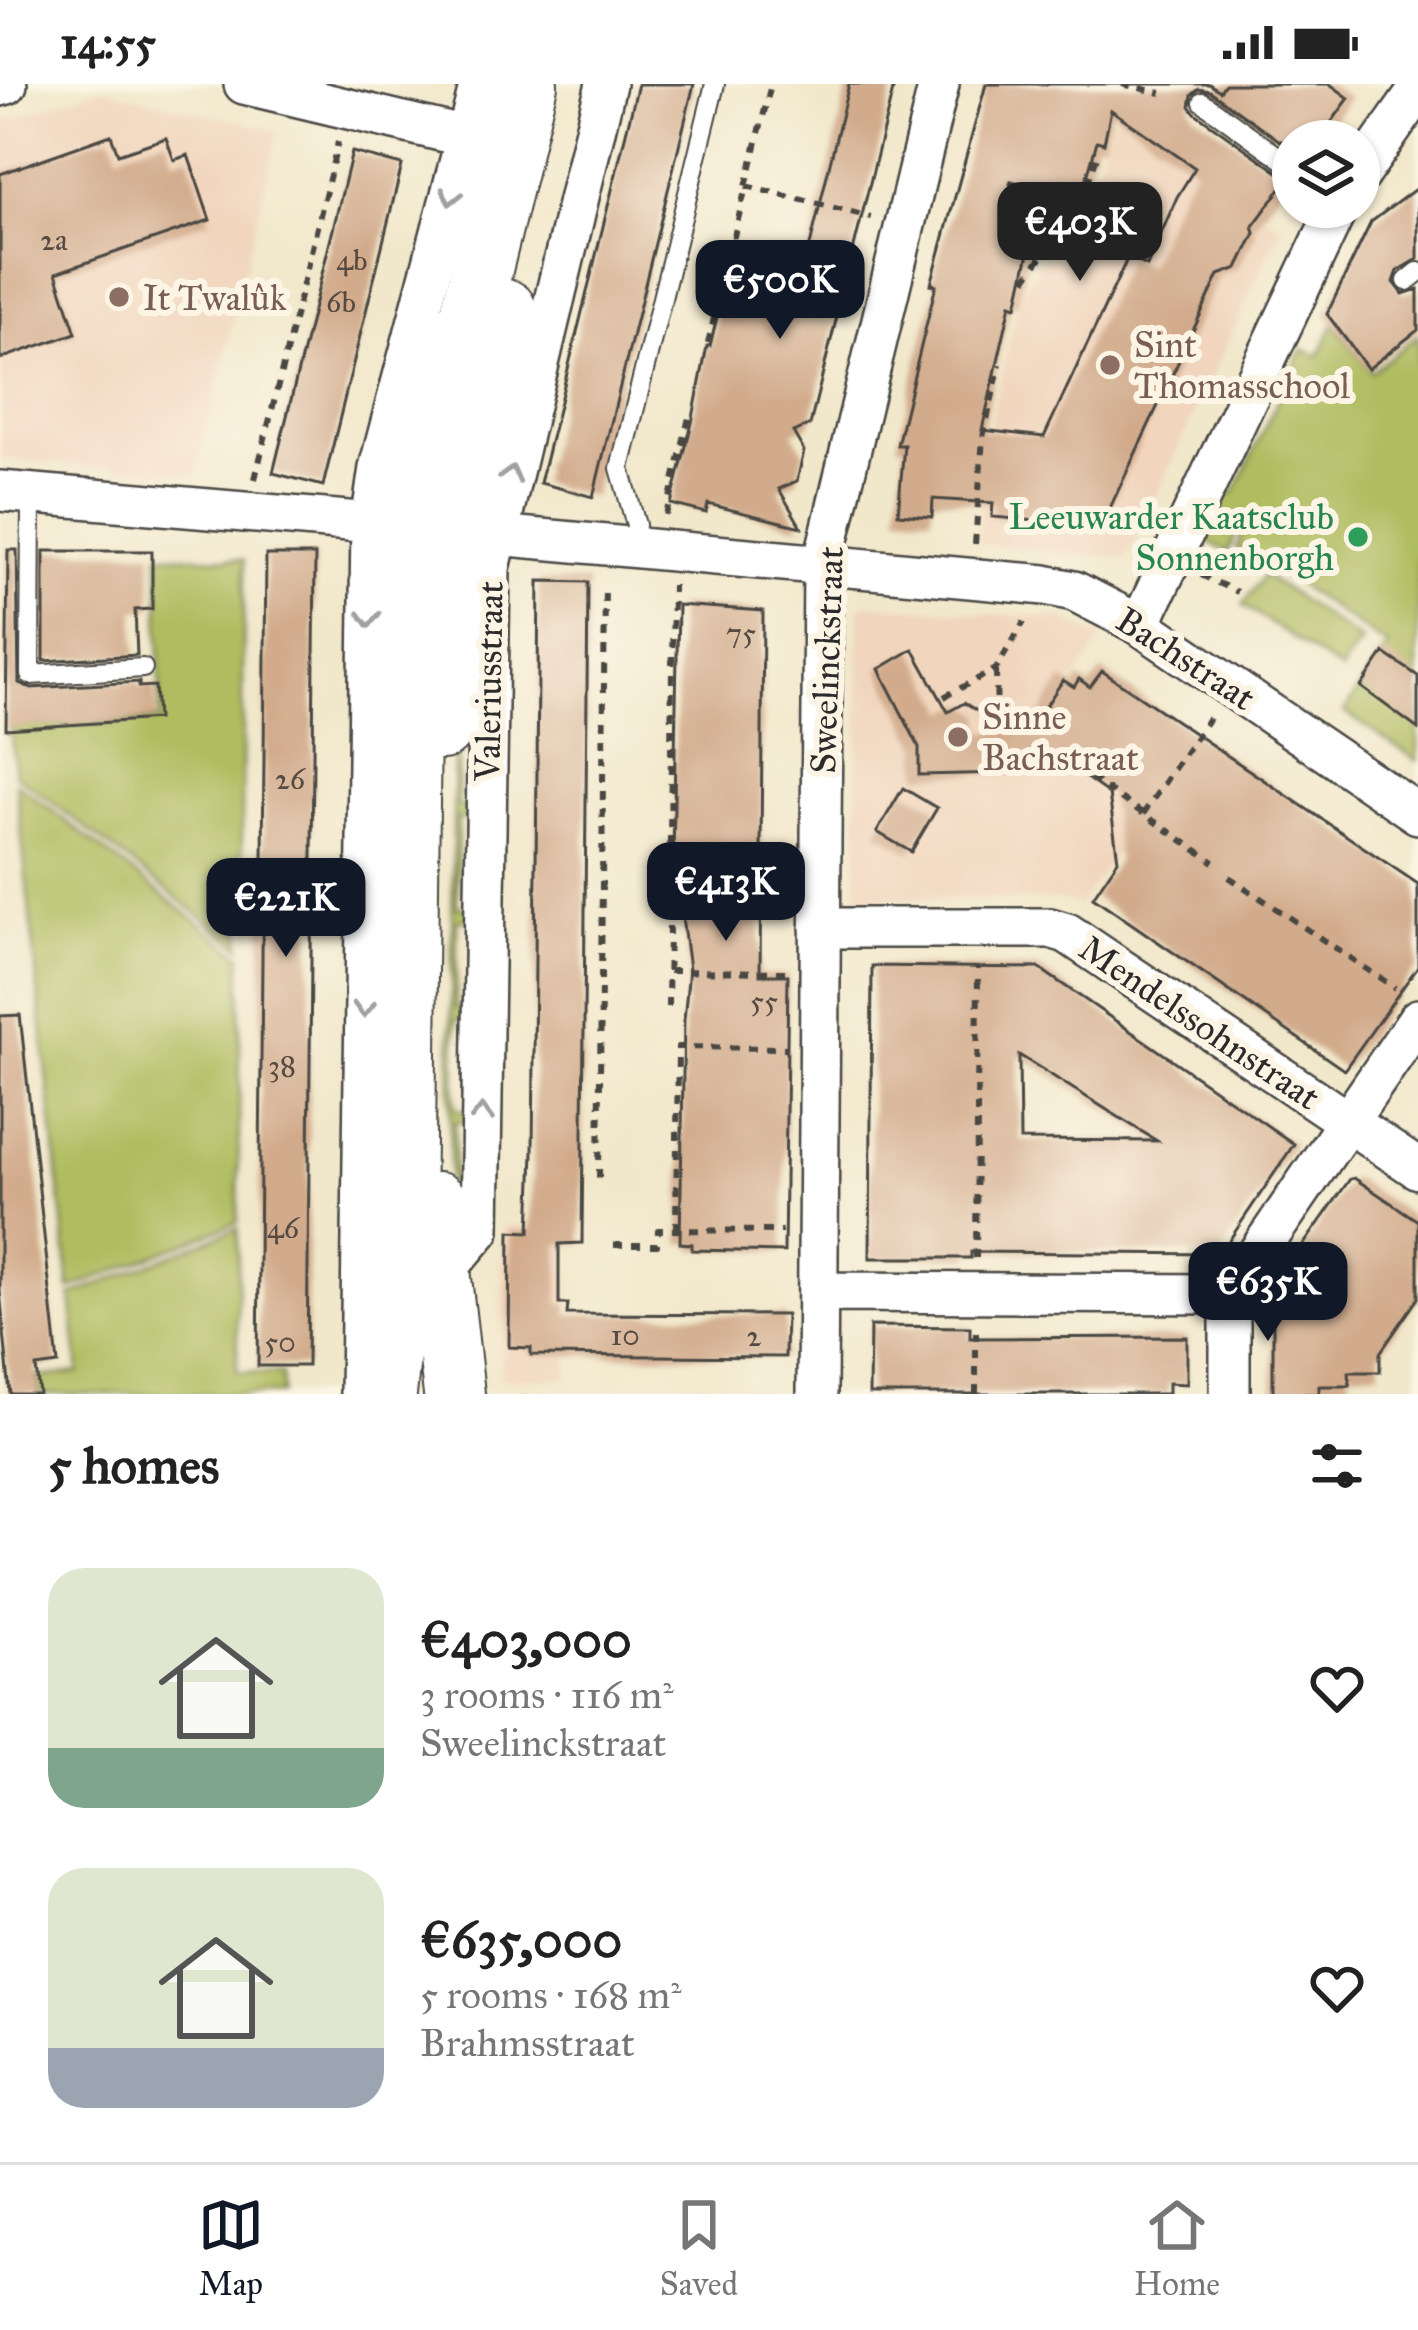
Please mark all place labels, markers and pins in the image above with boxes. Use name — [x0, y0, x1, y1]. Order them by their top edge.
pin: €403K — [996, 182, 1164, 284]
pin: €500K — [696, 240, 864, 342]
place label: It Twalûk — [143, 276, 287, 320]
marker: It Twalûk — [106, 284, 132, 310]
place label: Sint Thomasschool — [1134, 323, 1350, 408]
marker: Sint Thomasschool — [1097, 352, 1123, 378]
place label: Leeuwarder Kaatsclub Sonnenborgh — [1009, 495, 1334, 580]
marker: Leeuwarder Kaatsclub Sonnenborgh — [1345, 524, 1371, 550]
place label: Sinne Bachstraat — [982, 695, 1139, 780]
marker: Sinne Bachstraat — [945, 724, 971, 750]
pin: €413K — [642, 842, 810, 944]
pin: €221K — [202, 858, 370, 960]
pin: €635K — [1184, 1242, 1352, 1344]

